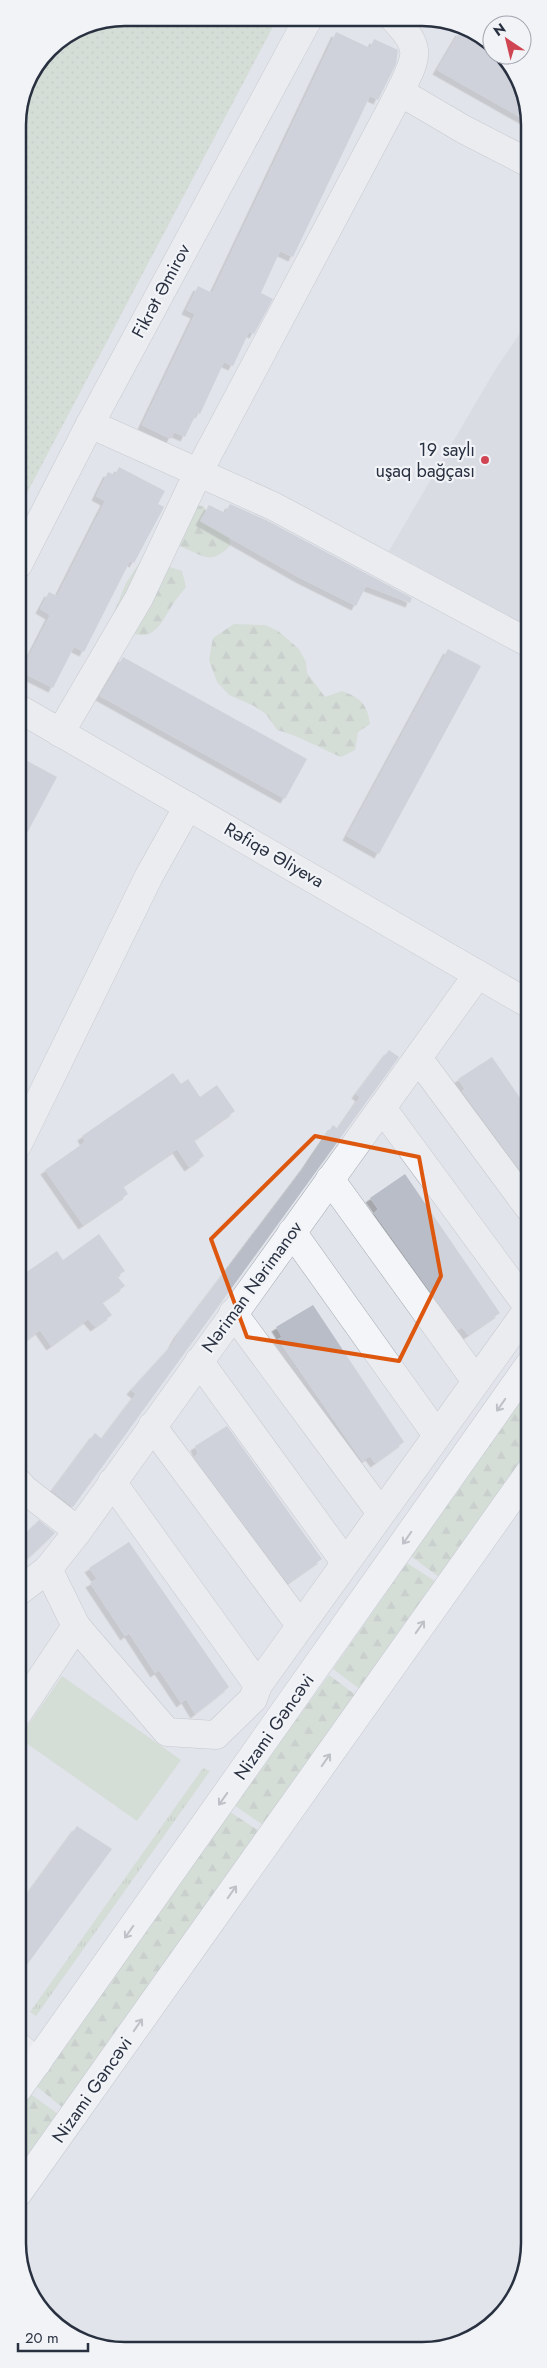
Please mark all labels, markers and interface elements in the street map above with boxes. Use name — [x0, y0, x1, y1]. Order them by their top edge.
north arrow — [482, 15, 532, 65]
text: N — [489, 18, 510, 41]
street label: Fikrət Əmirov — [125, 239, 197, 343]
place label: 19 saylı uşaq bağçası — [376, 437, 475, 484]
marker: 19 saylı uşaq bağçası — [479, 454, 491, 466]
street label: Rəfiqə Əliyeva — [219, 816, 329, 894]
street label: Nəriman Nərimanov — [195, 1216, 309, 1358]
one-way arrow — [496, 1398, 506, 1412]
one-way arrow — [402, 1531, 412, 1545]
one-way arrow — [415, 1620, 425, 1634]
street label: Nizami Gəncəvi — [228, 1669, 320, 1785]
one-way arrow — [321, 1753, 331, 1767]
one-way arrow — [218, 1792, 228, 1806]
one-way arrow — [227, 1885, 237, 1899]
one-way arrow — [124, 1925, 134, 1939]
one-way arrow — [133, 2018, 143, 2032]
street label: Nizami Gəncəvi — [46, 2032, 138, 2148]
scale bar — [18, 2320, 88, 2352]
text: 20 m — [25, 2327, 59, 2349]

